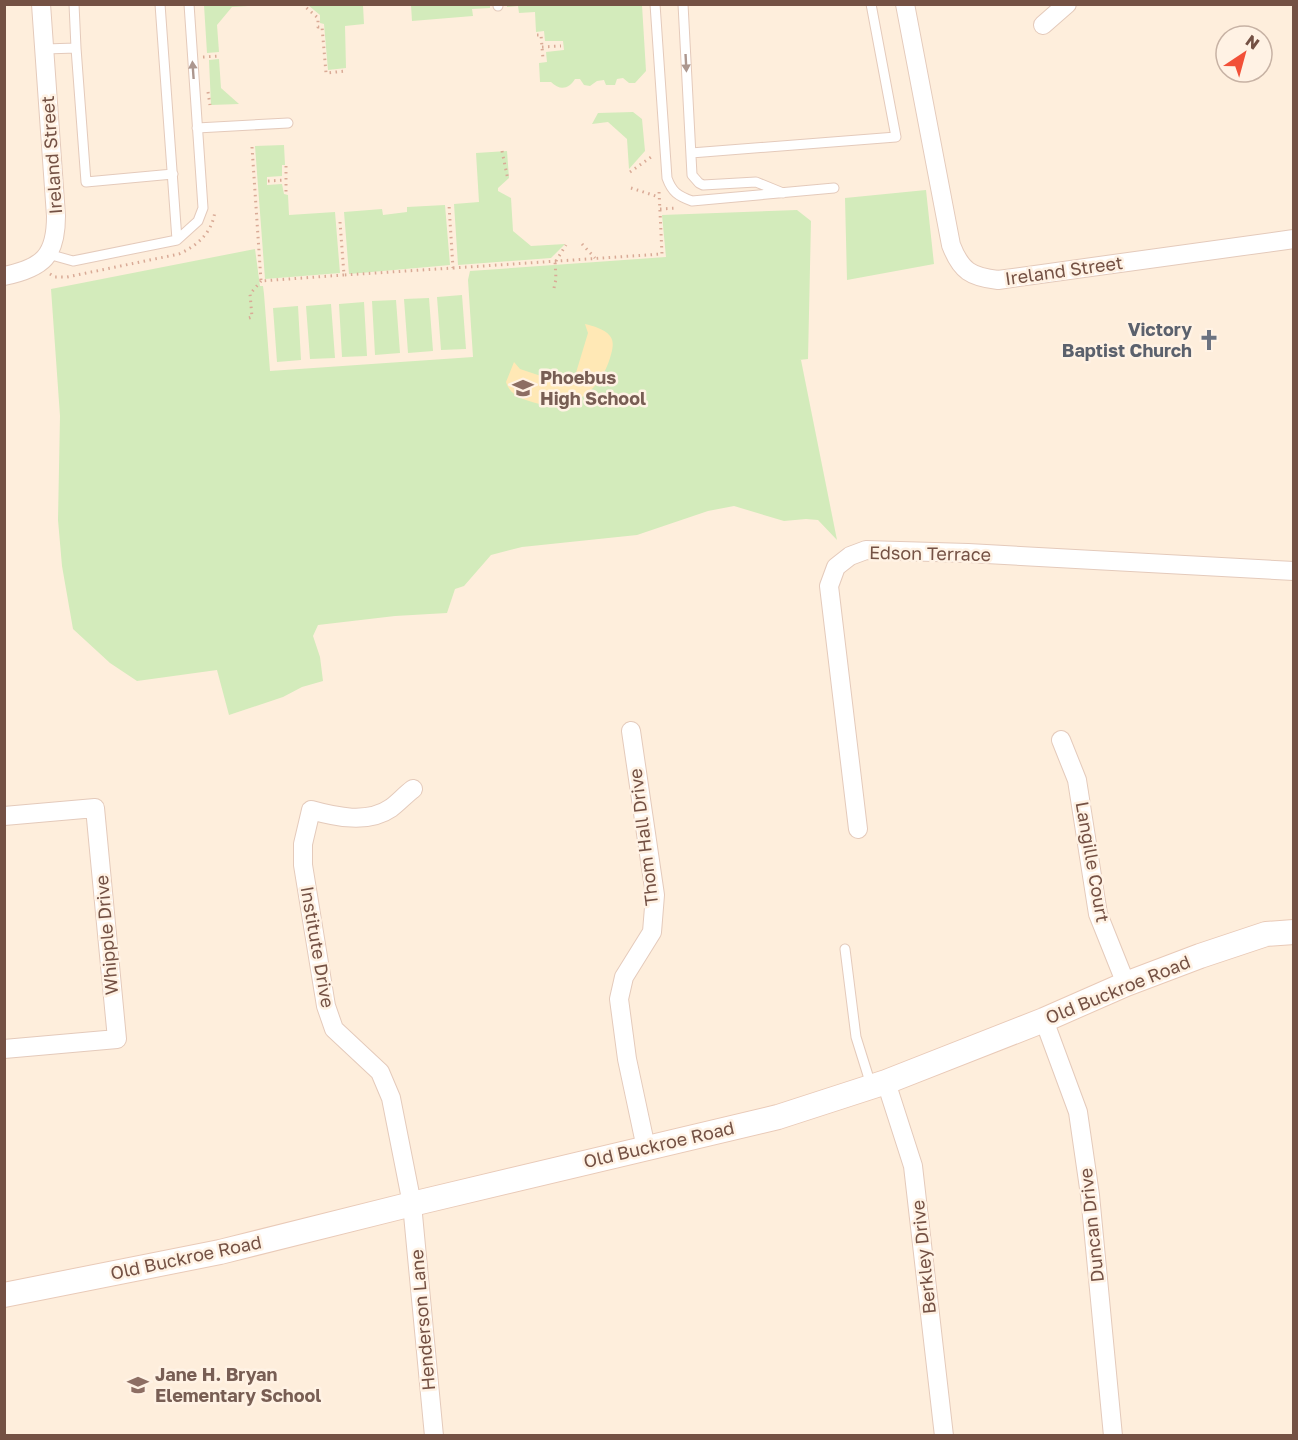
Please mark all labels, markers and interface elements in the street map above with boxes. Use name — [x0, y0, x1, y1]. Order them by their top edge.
north arrow — [1214, 24, 1274, 84]
text: N — [1242, 30, 1264, 54]
one-way arrow — [681, 53, 691, 72]
one-way arrow — [188, 60, 198, 79]
street label: Ireland Street — [36, 95, 66, 215]
street label: Ireland Street — [1004, 251, 1124, 289]
place label: Victory Baptist Church — [1062, 318, 1192, 361]
church icon: Victory Baptist Church — [1197, 328, 1221, 352]
place label: Phoebus High School — [540, 366, 646, 409]
school or university icon: Phoebus High School — [511, 376, 535, 400]
street label: Edson Terrace — [869, 541, 991, 565]
street label: Thom Hall Drive — [624, 767, 662, 907]
street label: Langille Court — [1072, 800, 1114, 924]
street label: Whipple Drive — [90, 874, 122, 996]
street label: Institute Drive — [296, 884, 340, 1009]
street label: Old Buckroe Road — [1042, 950, 1193, 1028]
street label: Old Buckroe Road — [581, 1116, 736, 1172]
street label: Duncan Drive — [1074, 1167, 1108, 1283]
street label: Berkley Drive — [906, 1199, 940, 1315]
street label: Old Buckroe Road — [108, 1230, 263, 1284]
street label: Henderson Lane — [405, 1249, 439, 1392]
place label: Jane H. Bryan Elementary School — [155, 1363, 321, 1406]
school or university icon: Jane H. Bryan Elementary School — [126, 1373, 150, 1397]

